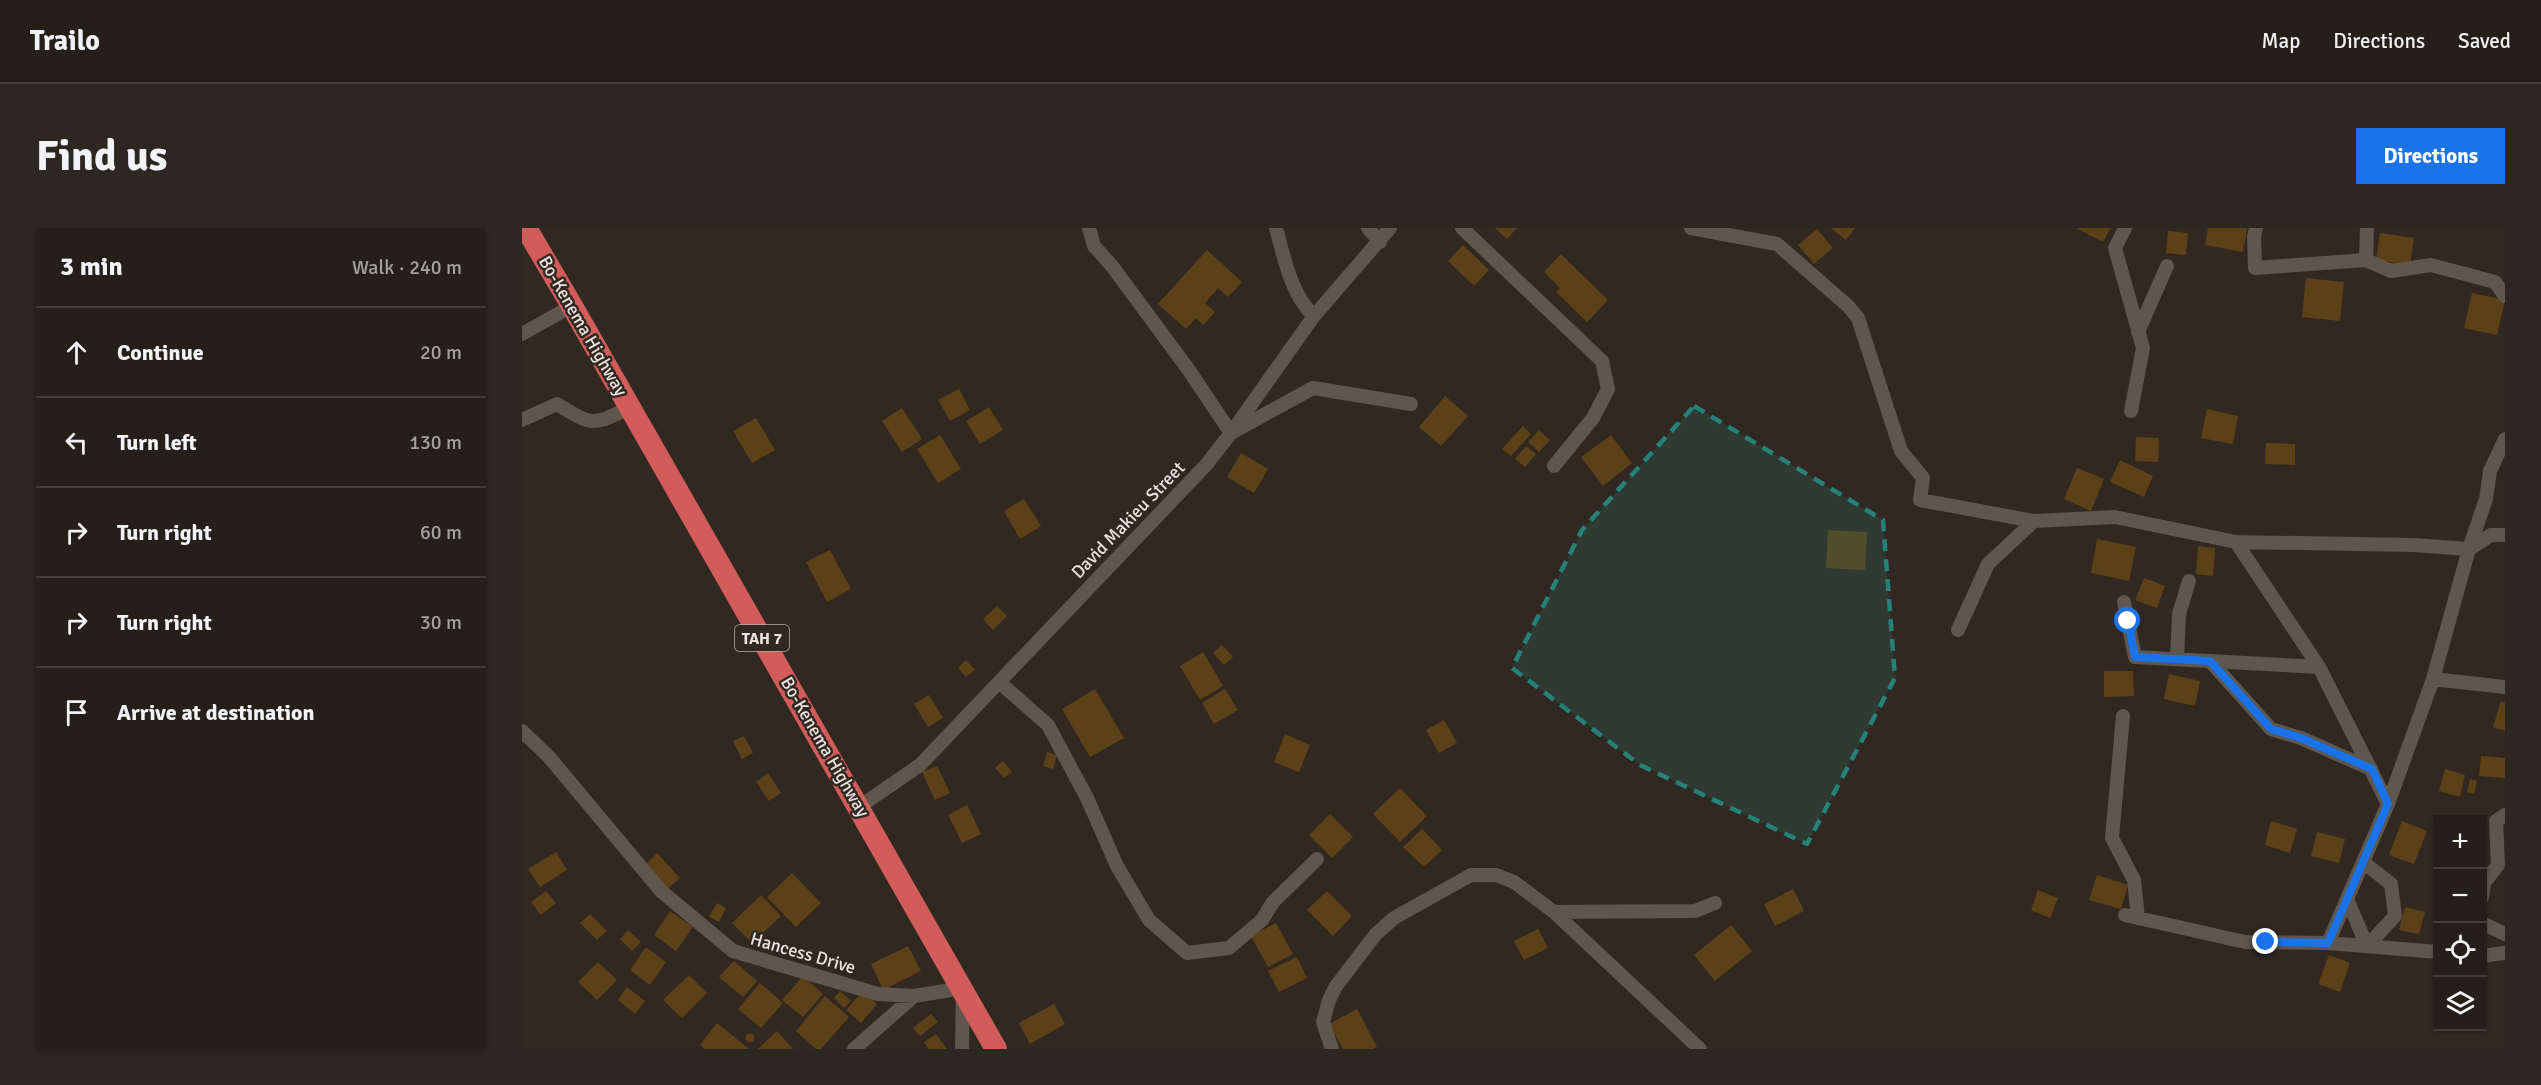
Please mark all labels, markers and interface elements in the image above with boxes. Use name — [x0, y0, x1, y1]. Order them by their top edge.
text: Trailo — [30, 24, 100, 58]
text: Map — [2262, 28, 2300, 54]
text: Directions — [2333, 28, 2425, 54]
text: Saved — [2458, 28, 2511, 54]
button: Directions — [2356, 128, 2505, 184]
text: Find us — [36, 131, 167, 182]
text: 3 min — [60, 251, 123, 283]
street label: Bo-Kenema Highway — [534, 252, 632, 401]
text: Walk · 240 m — [352, 255, 462, 280]
icon: ahead — [60, 336, 93, 369]
text: Continue — [117, 339, 204, 366]
text: 20 m — [420, 340, 462, 365]
icon: left — [60, 426, 93, 459]
text: Turn left — [117, 429, 197, 456]
text: 130 m — [409, 430, 462, 455]
street label: David Makieu Street — [1067, 457, 1189, 583]
icon: right — [60, 516, 93, 549]
text: Turn right — [117, 519, 212, 546]
text: 60 m — [420, 520, 462, 545]
icon: right — [60, 606, 93, 639]
route start — [2114, 607, 2140, 633]
text: Turn right — [117, 609, 212, 636]
text: 30 m — [420, 610, 462, 635]
road number: TAH 7 — [735, 625, 789, 651]
street label: Bo-Kenema Highway — [776, 673, 874, 822]
icon: arrive — [60, 696, 93, 729]
text: Arrive at destination — [117, 699, 314, 726]
map controls — [2433, 815, 2487, 1031]
button: + — [2433, 815, 2487, 869]
button: − — [2433, 869, 2487, 923]
button: locate — [2433, 923, 2487, 977]
street label: Hancess Drive — [748, 927, 858, 979]
route end — [2252, 928, 2278, 954]
button: layers — [2433, 977, 2487, 1031]

